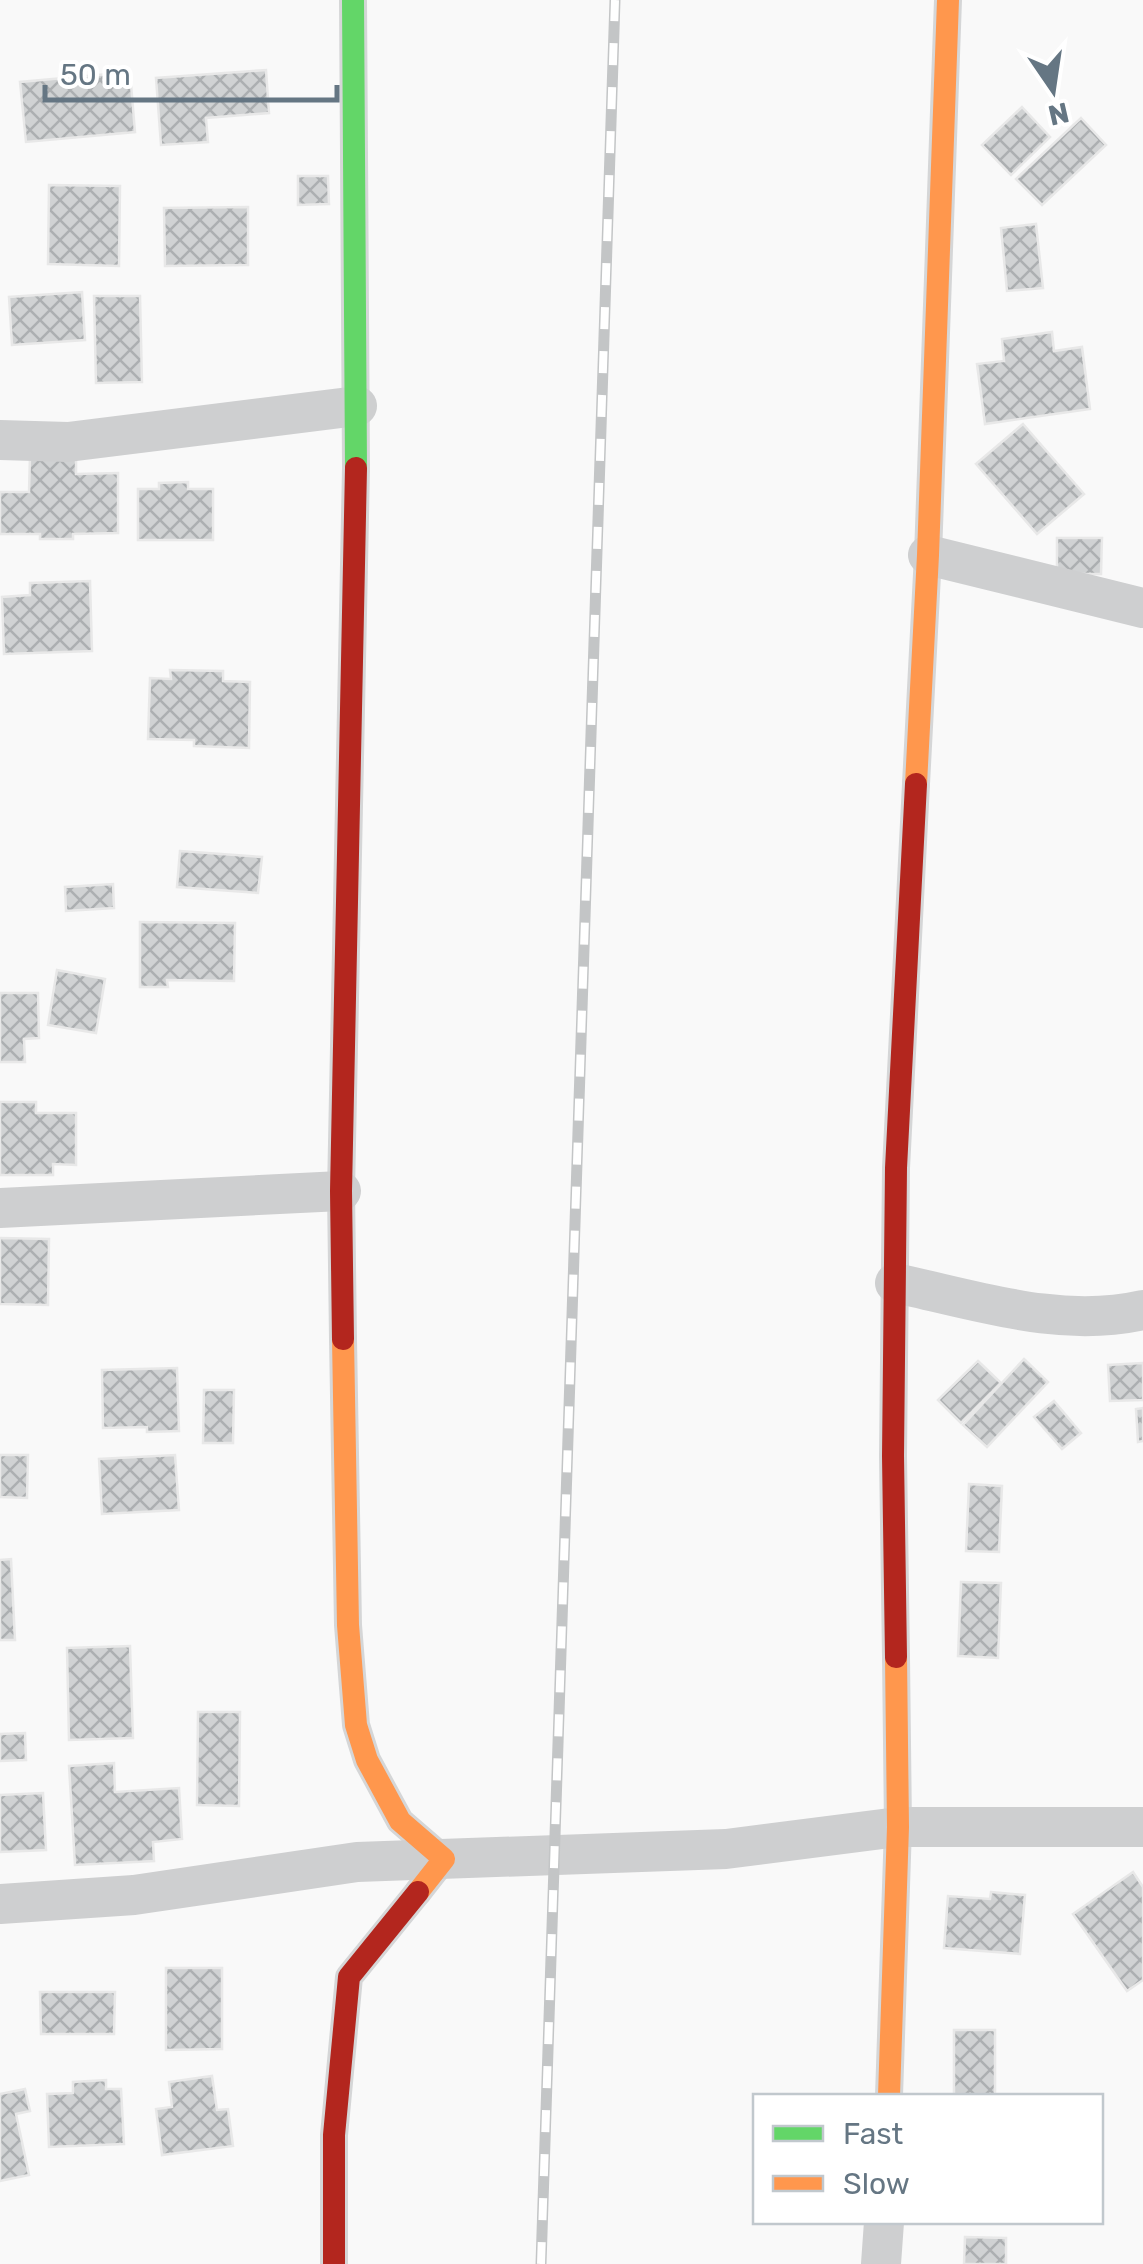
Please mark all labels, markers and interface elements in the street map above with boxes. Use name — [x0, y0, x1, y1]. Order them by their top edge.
scale bar — [45, 40, 338, 102]
north arrow — [1003, 40, 1103, 140]
text: 50 m — [60, 57, 131, 93]
text: N — [1045, 96, 1072, 132]
legend — [753, 2094, 1103, 2224]
text: Fast — [843, 2116, 903, 2152]
text: Slow — [843, 2166, 910, 2202]

